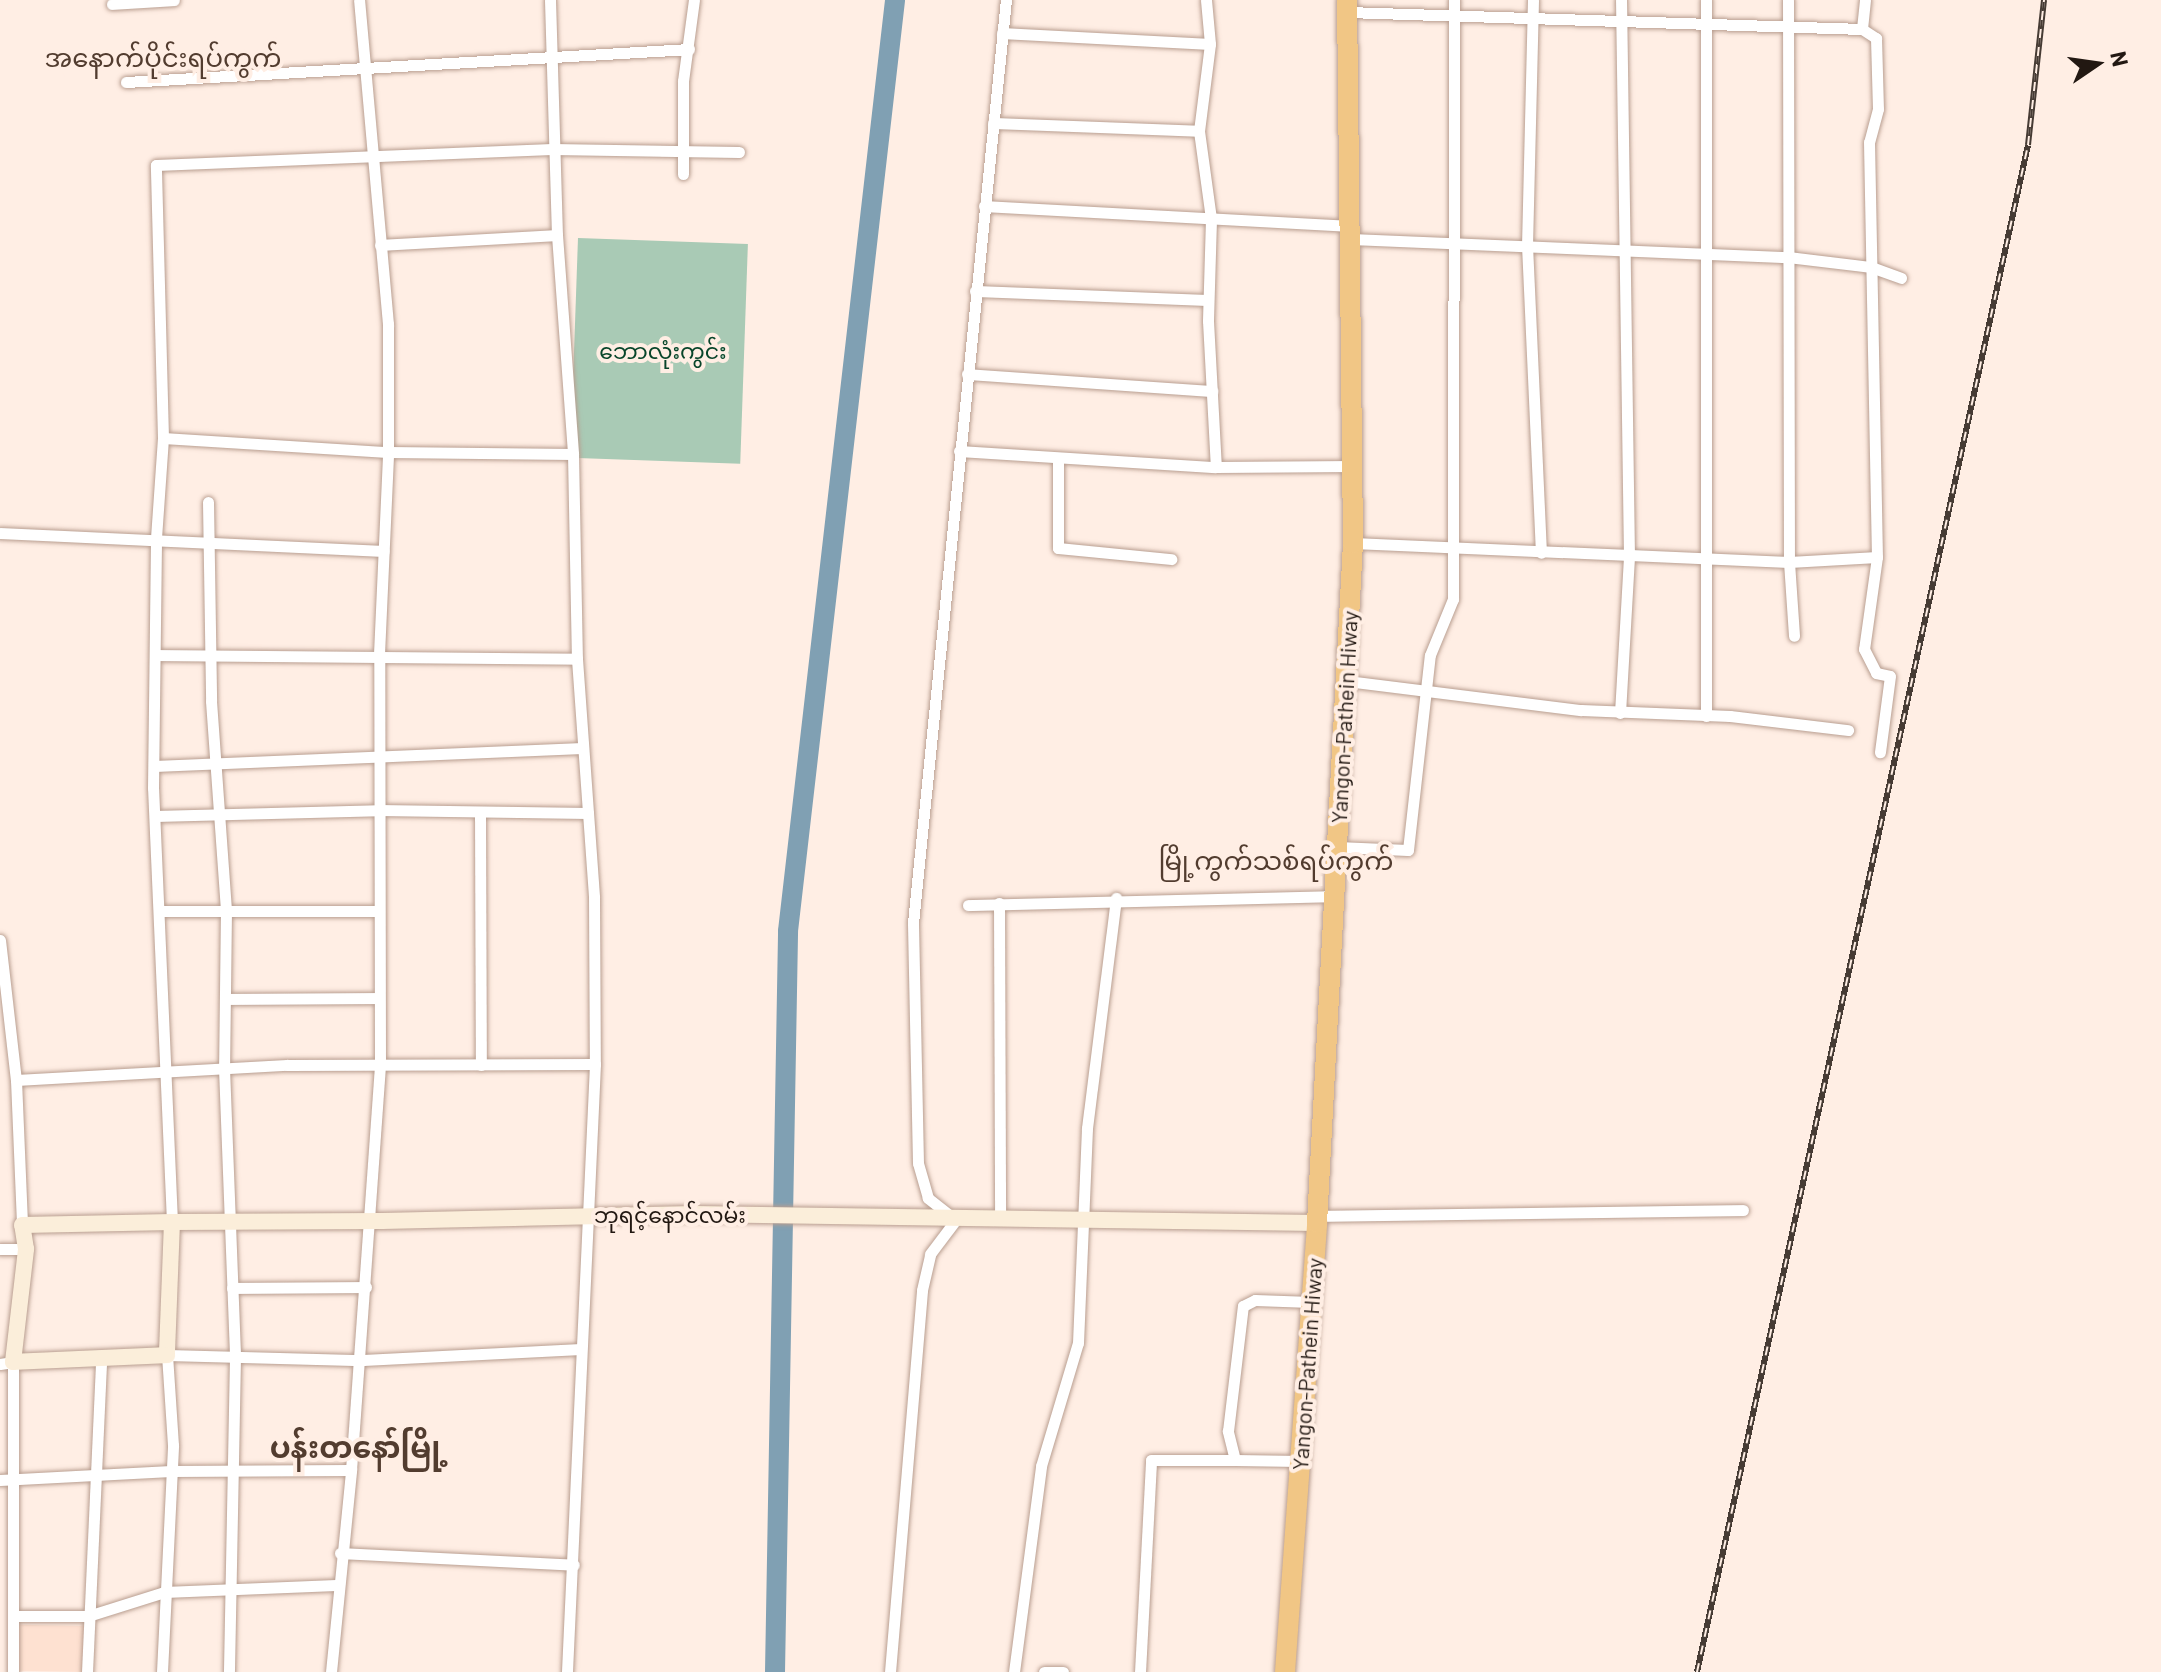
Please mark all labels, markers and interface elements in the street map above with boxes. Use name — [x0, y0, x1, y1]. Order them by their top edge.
north arrow — [2057, 24, 2137, 104]
district label: အနောက်ပိုင်းရပ်ကွက် — [44, 41, 282, 73]
text: N — [2106, 49, 2135, 69]
park label: ဘောလုံးကွင်း — [599, 338, 727, 364]
street label: Yangon-Pathein Hiway — [1325, 610, 1363, 824]
district label: မြို့ကွက်သစ်ရပ်ကွက် — [1159, 844, 1393, 876]
street label: ဘုရင့်နောင်လမ်း — [594, 1202, 746, 1228]
street label: Yangon-Pathein Hiway — [1286, 1257, 1328, 1471]
district label: ပန်းတနော်မြို့ — [270, 1428, 448, 1464]

